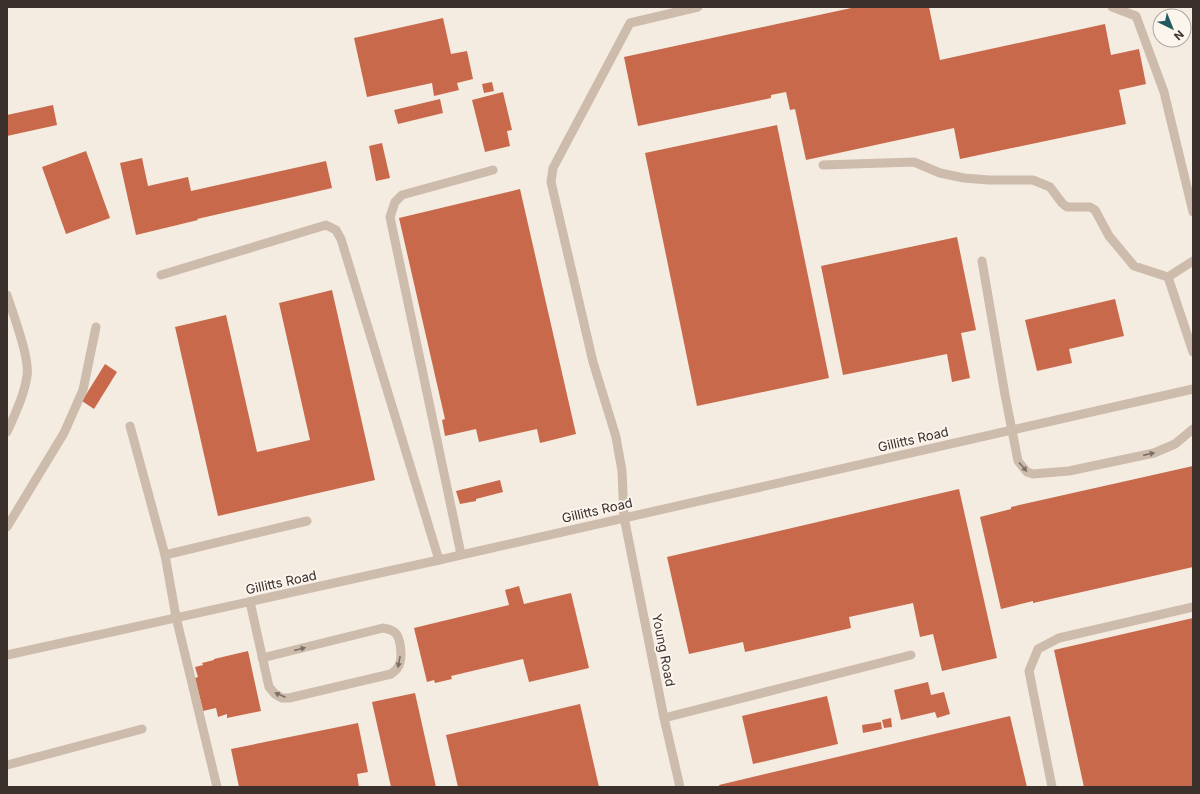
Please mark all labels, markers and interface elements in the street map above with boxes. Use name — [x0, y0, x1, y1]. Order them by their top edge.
north arrow — [1152, 8, 1192, 48]
text: N — [1171, 27, 1187, 43]
street label: Gillitts Road — [876, 423, 950, 455]
one-way arrow — [1142, 451, 1155, 457]
one-way arrow — [1019, 462, 1028, 472]
street label: Gillitts Road — [560, 494, 634, 526]
street label: Gillitts Road — [244, 567, 318, 597]
street label: Young Road — [649, 612, 679, 688]
one-way arrow — [294, 646, 306, 652]
one-way arrow — [396, 656, 402, 668]
one-way arrow — [274, 692, 286, 699]

